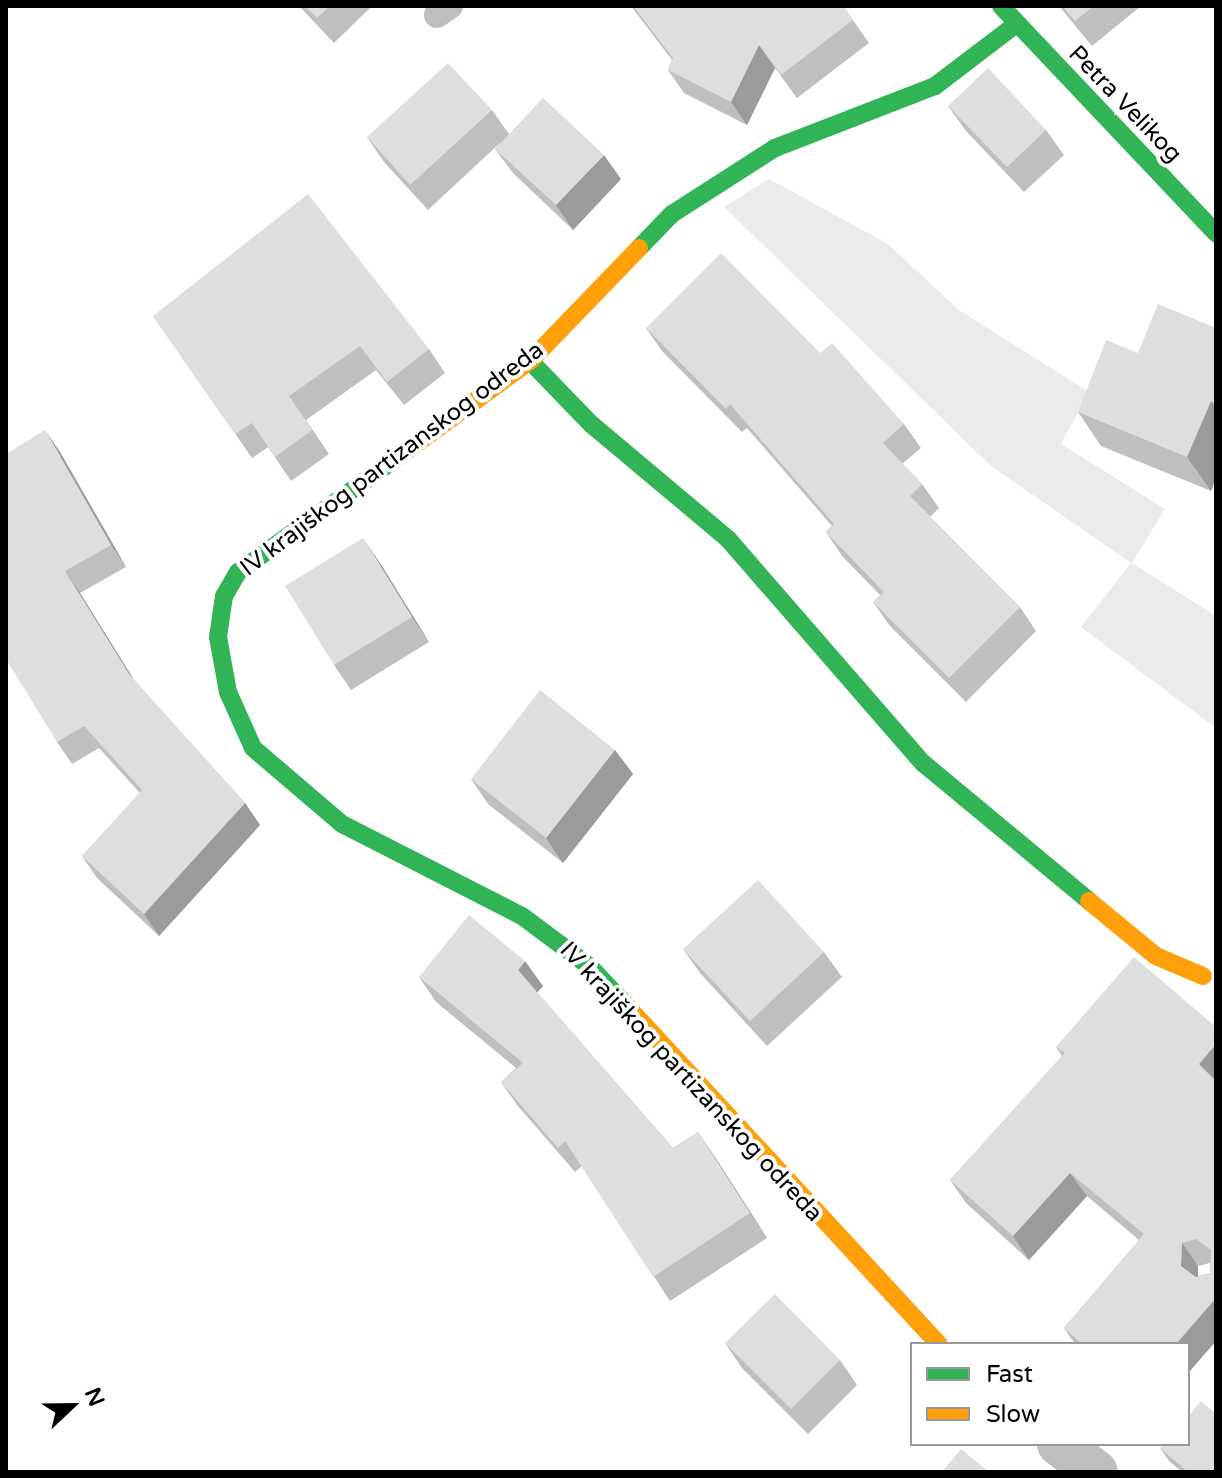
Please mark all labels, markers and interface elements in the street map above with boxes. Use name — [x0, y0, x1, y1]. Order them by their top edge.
street label: Petra Velikog — [1062, 40, 1188, 168]
street label: IV krajiškog partizanskog odreda — [235, 336, 549, 582]
street label: IV krajiškog partizanskog odreda — [554, 936, 828, 1228]
legend — [910, 1342, 1190, 1446]
text: Fast — [986, 1360, 1033, 1389]
north arrow — [32, 1366, 112, 1446]
text: N — [79, 1384, 110, 1410]
text: Slow — [986, 1400, 1040, 1429]

